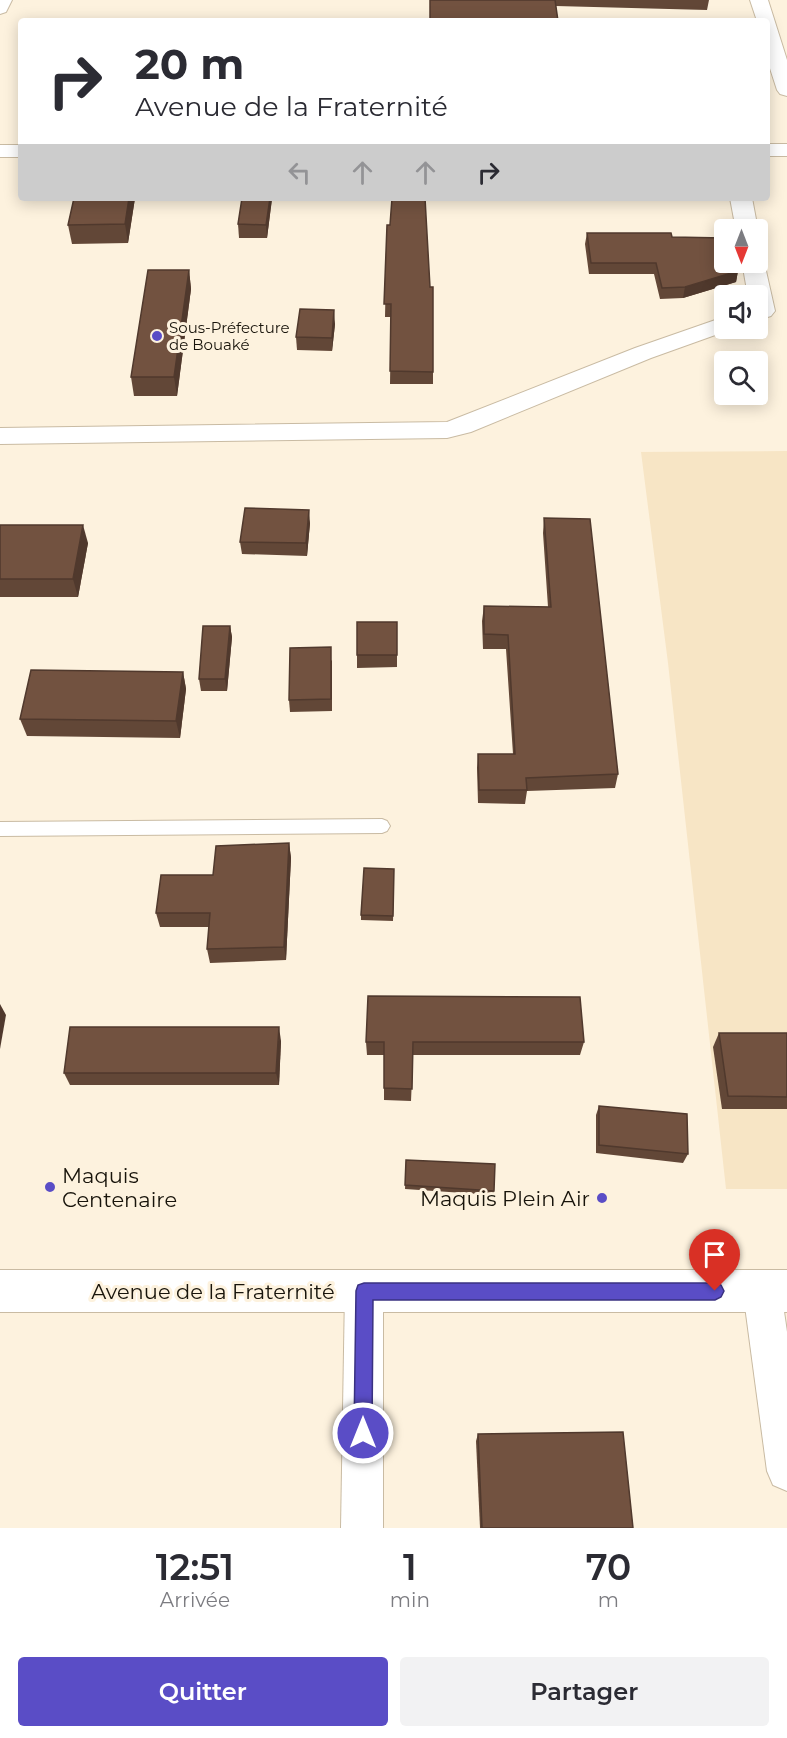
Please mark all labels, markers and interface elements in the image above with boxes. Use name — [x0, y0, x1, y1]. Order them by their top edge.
text: 20 m — [135, 38, 244, 90]
icon: right — [36, 42, 114, 120]
text: Avenue de la Fraternité — [135, 90, 448, 123]
icon: left — [283, 156, 316, 189]
icon: ahead — [346, 156, 379, 189]
icon: ahead — [409, 156, 442, 189]
icon: right — [472, 156, 505, 189]
north arrow — [714, 219, 768, 273]
map controls — [714, 219, 768, 405]
button: sound — [714, 285, 768, 339]
place label: Sous-Préfecture de Bouaké — [169, 318, 290, 354]
marker: Sous-Préfecture de Bouaké — [150, 329, 164, 343]
button: search — [714, 351, 768, 405]
place label: Maquis Centenaire — [62, 1163, 177, 1212]
marker: Maquis Centenaire — [43, 1180, 57, 1194]
place label: Maquis Plein Air — [420, 1186, 590, 1211]
marker: Maquis Plein Air — [595, 1191, 609, 1205]
pin — [689, 1229, 740, 1291]
icon: arrive — [698, 1238, 731, 1271]
street label: Avenue de la Fraternité — [91, 1279, 335, 1304]
position arrow — [331, 1401, 395, 1465]
text: 12:51 — [156, 1545, 234, 1589]
text: 1 — [403, 1545, 417, 1589]
text: 70 — [586, 1545, 631, 1589]
text: Arrivée — [160, 1588, 230, 1612]
text: min — [390, 1588, 430, 1612]
text: m — [598, 1588, 619, 1612]
button: Quitter — [18, 1657, 388, 1726]
button: Partager — [400, 1657, 769, 1726]

